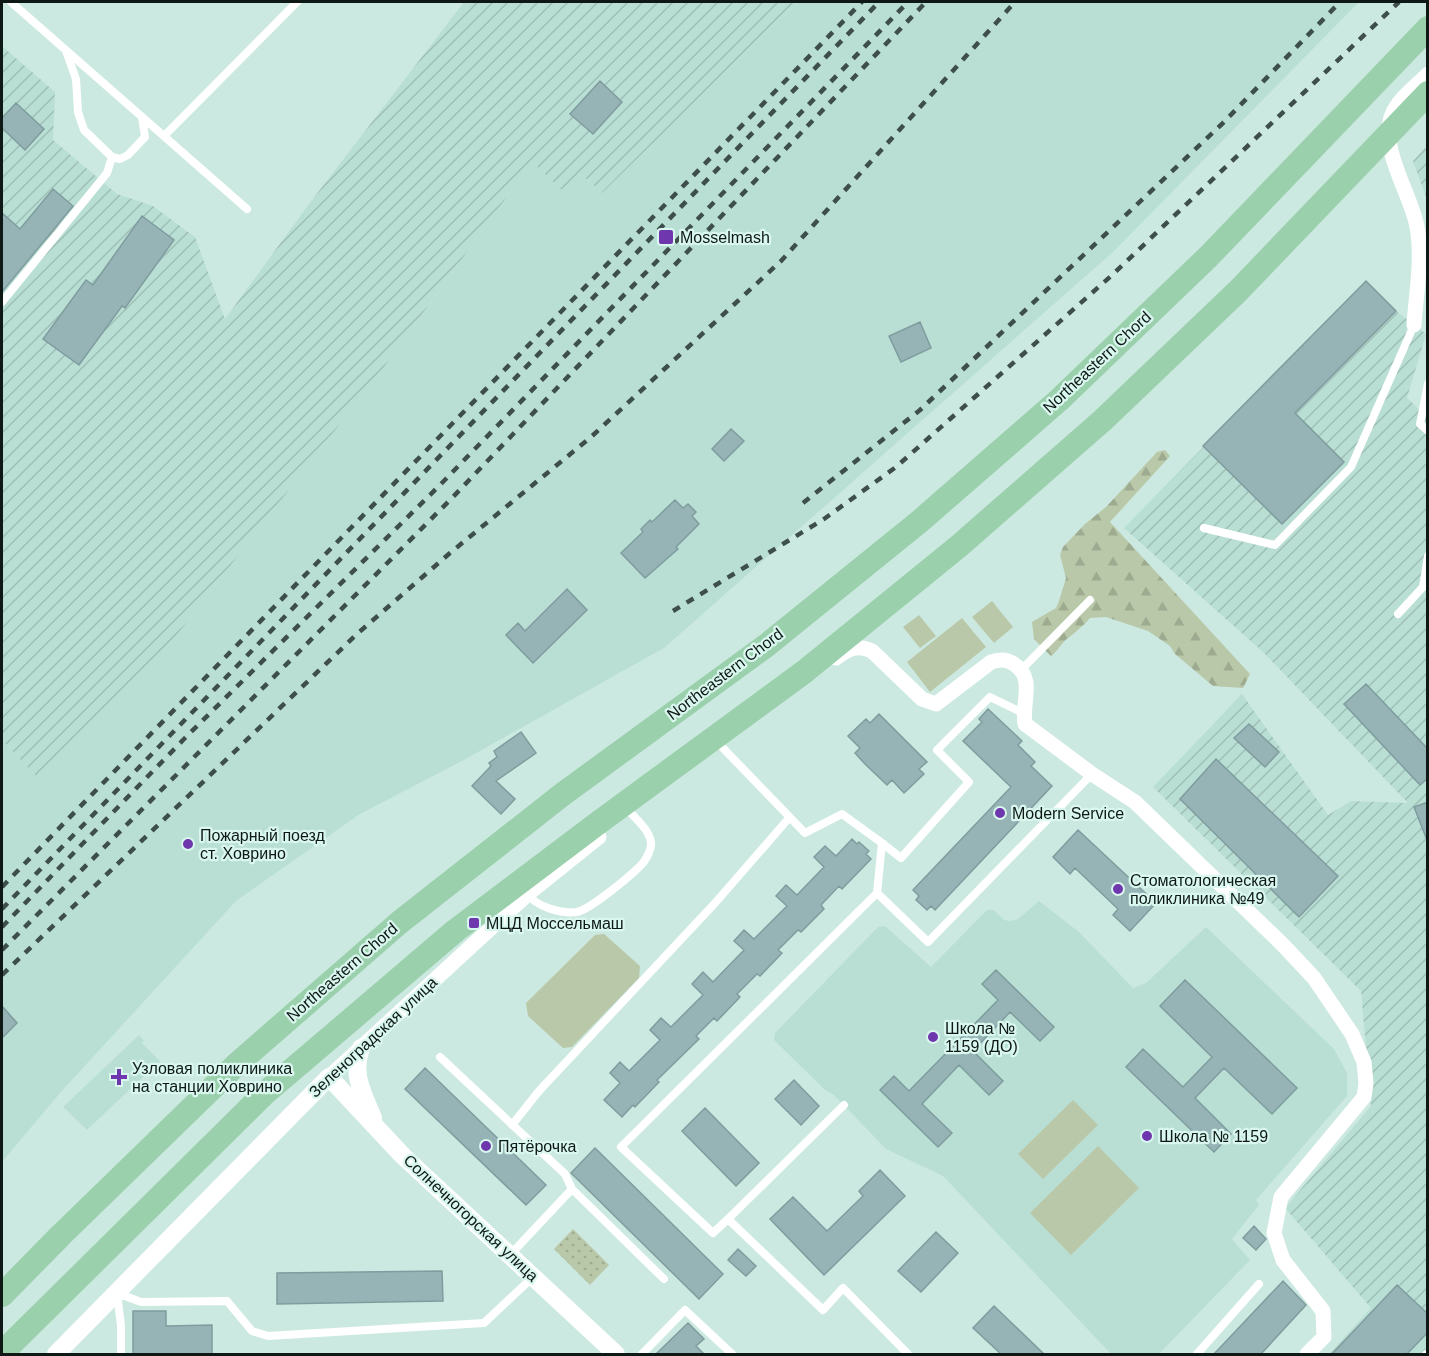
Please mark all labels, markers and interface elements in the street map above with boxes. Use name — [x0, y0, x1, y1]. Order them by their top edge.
marker: Mosselmash — [657, 228, 675, 246]
place label: Mosselmash — [680, 229, 770, 246]
street label: Northeastern Chord — [1040, 308, 1154, 416]
street label: Northeastern Chord — [664, 625, 786, 723]
place label: Modern Service — [1012, 805, 1124, 822]
marker: Modern Service — [993, 806, 1007, 820]
place label: Пожарный поезд ст. Ховрино — [200, 827, 326, 862]
marker: Пожарный поезд ст. Ховрино — [181, 837, 195, 851]
place label: Стоматологическая поликлиника №49 — [1130, 872, 1276, 907]
marker: Стоматологическая поликлиника №49 — [1111, 882, 1125, 896]
place label: МЦД Моссельмаш — [486, 915, 624, 932]
marker: МЦД Моссельмаш — [467, 916, 481, 930]
street label: Northeastern Chord — [283, 919, 401, 1025]
street label: Зеленоградская улица — [306, 973, 440, 1101]
place label: Школа № 1159 (ДО) — [945, 1020, 1018, 1055]
marker: Школа № 1159 (ДО) — [926, 1030, 940, 1044]
place label: Узловая поликлиника на станции Ховрино — [132, 1060, 292, 1095]
marker: Узловая поликлиника на станции Ховрино — [110, 1068, 128, 1086]
place label: Школа № 1159 — [1159, 1128, 1268, 1145]
marker: Школа № 1159 — [1140, 1129, 1154, 1143]
place label: Пятёрочка — [498, 1138, 577, 1155]
marker: Пятёрочка — [479, 1139, 493, 1153]
street label: Солнечногорская улица — [400, 1151, 542, 1285]

